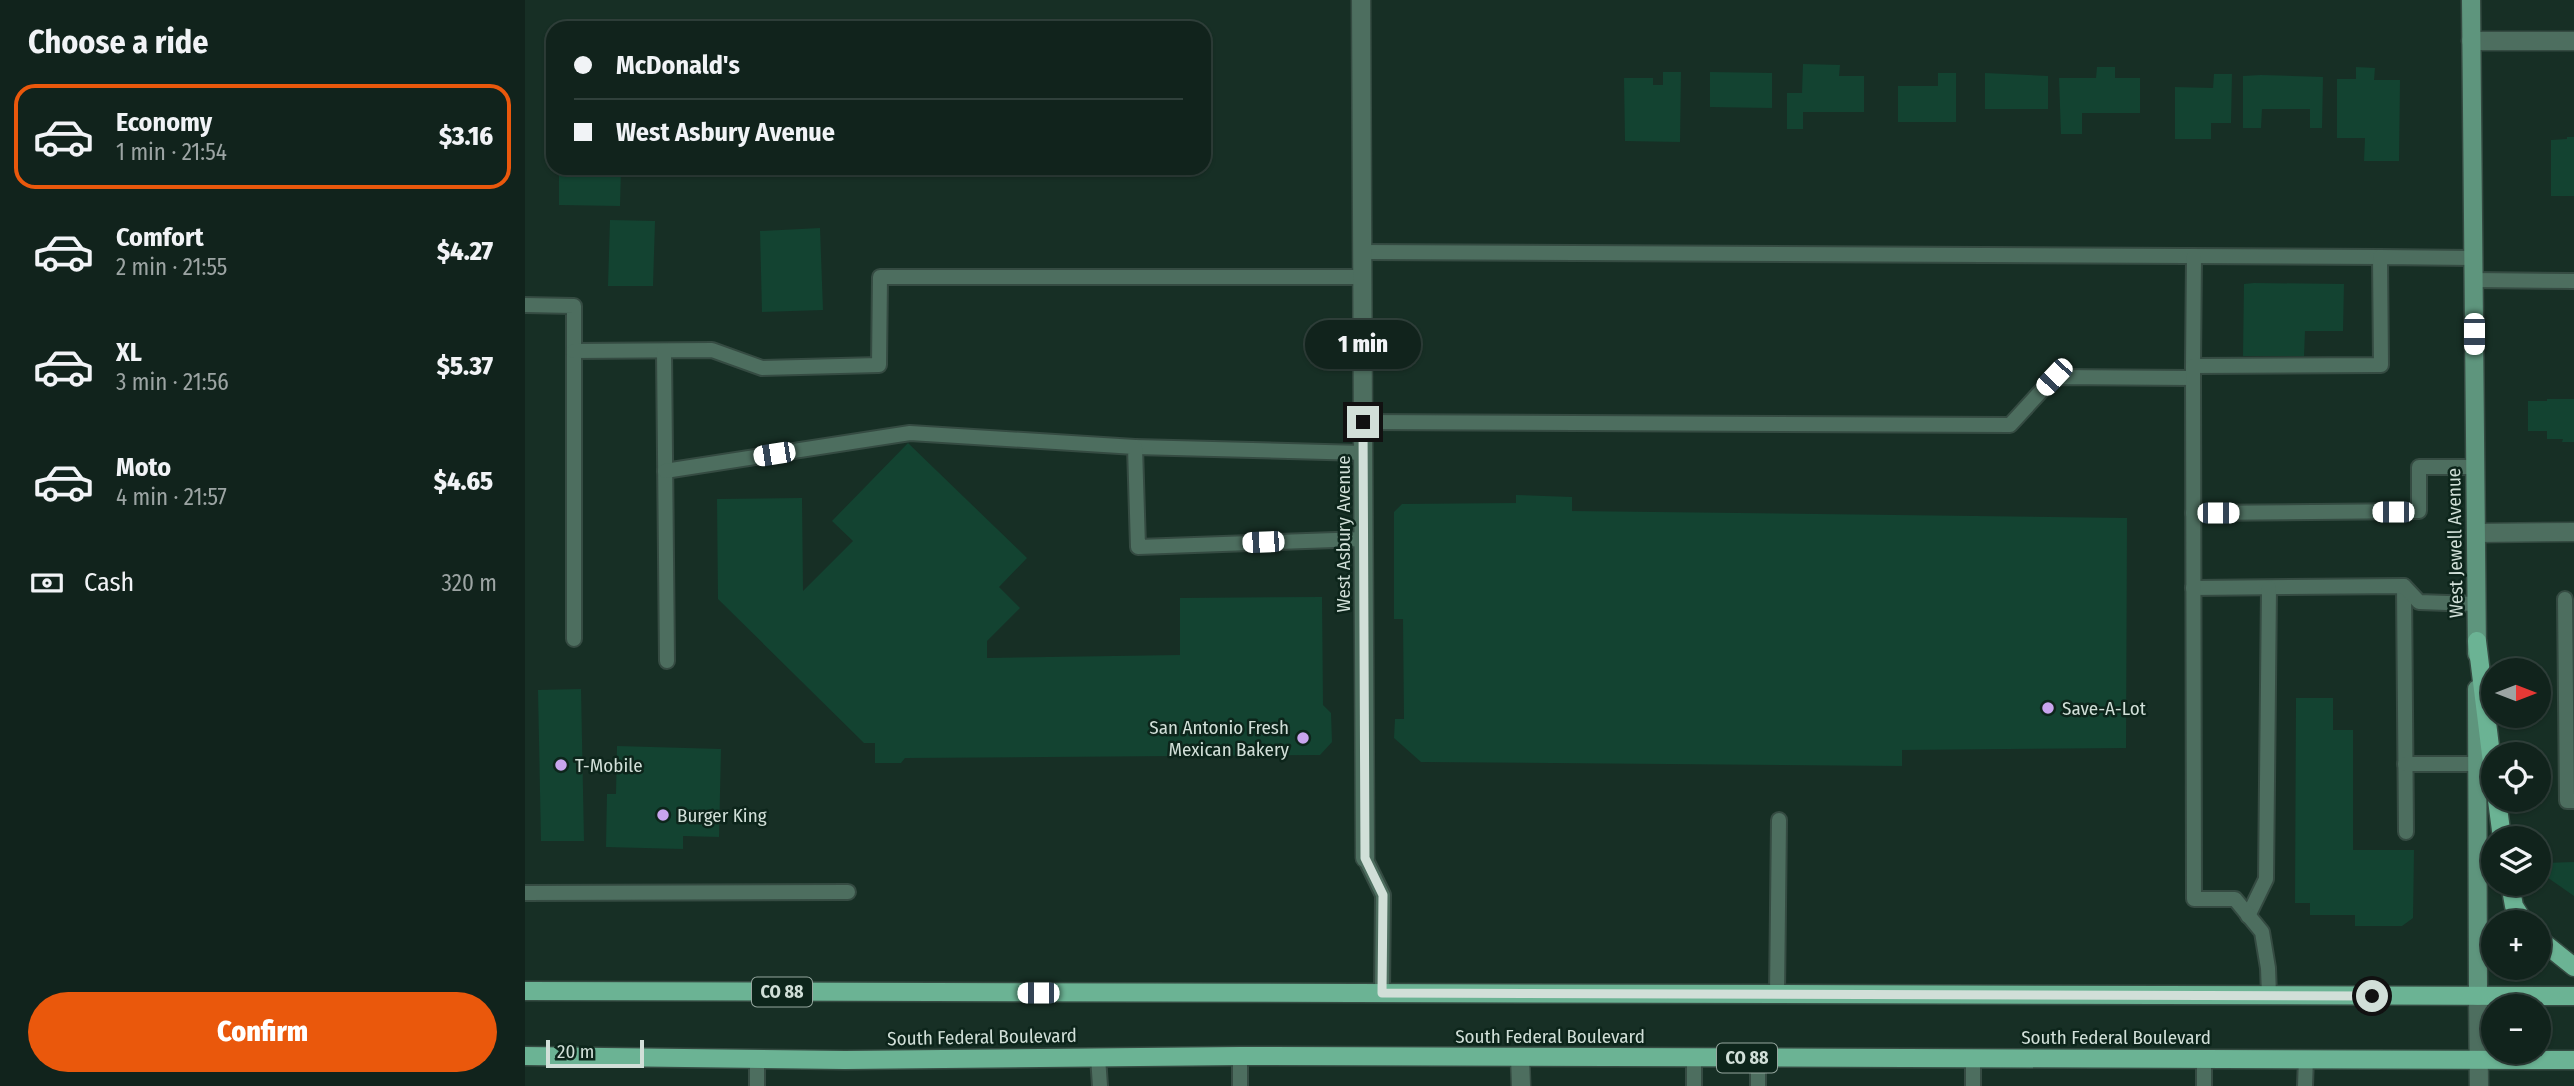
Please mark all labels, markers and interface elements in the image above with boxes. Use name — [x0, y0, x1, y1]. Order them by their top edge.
text: Choose a ride — [28, 23, 209, 61]
text: McDonald's — [616, 50, 740, 81]
icon: car — [32, 105, 95, 168]
text: Economy — [116, 107, 212, 138]
text: West Asbury Avenue — [616, 117, 835, 148]
text: $3.16 — [439, 121, 493, 152]
text: 1 min · 21:54 — [116, 138, 227, 166]
icon: car — [32, 220, 95, 283]
text: Comfort — [116, 222, 204, 253]
text: $4.27 — [437, 236, 493, 267]
text: 2 min · 21:55 — [116, 253, 227, 281]
car — [2464, 313, 2485, 355]
callout: 1 min — [1305, 320, 1421, 370]
text: 1 min — [1338, 330, 1388, 358]
icon: car — [32, 335, 95, 398]
text: XL — [116, 337, 142, 368]
text: $5.37 — [437, 351, 493, 382]
car — [2032, 354, 2077, 400]
text: 3 min · 21:56 — [116, 368, 229, 396]
route end — [1347, 406, 1379, 438]
car — [752, 440, 797, 468]
icon: car — [32, 450, 95, 513]
text: Moto — [116, 452, 171, 483]
street label: West Asbury Avenue — [1332, 455, 1355, 613]
text: $4.65 — [434, 466, 493, 497]
street label: West Jewell Avenue — [2442, 468, 2468, 618]
text: 4 min · 21:57 — [116, 483, 227, 511]
car — [2373, 502, 2415, 523]
car — [2198, 503, 2240, 524]
car — [1242, 531, 1285, 553]
icon: cash — [28, 564, 66, 602]
text: Cash — [84, 567, 134, 598]
text: 320 m — [442, 569, 497, 597]
north arrow — [2481, 658, 2551, 728]
map controls — [2481, 658, 2551, 1064]
place label: Save-A-Lot — [2062, 697, 2147, 720]
marker: Save-A-Lot — [2040, 700, 2056, 716]
place label: San Antonio Fresh Mexican Bakery — [1149, 716, 1290, 761]
marker: San Antonio Fresh Mexican Bakery — [1295, 730, 1311, 746]
button: locate — [2481, 742, 2551, 812]
place label: T-Mobile — [575, 754, 643, 777]
marker: T-Mobile — [553, 757, 569, 773]
place label: Burger King — [677, 804, 767, 827]
marker: Burger King — [655, 807, 671, 823]
button: layers — [2481, 826, 2551, 896]
button: + — [2481, 910, 2551, 980]
road number: CO 88 — [752, 978, 812, 1007]
route start — [2356, 980, 2388, 1012]
car — [1018, 983, 1060, 1004]
button: Confirm — [28, 992, 497, 1072]
button: − — [2481, 994, 2551, 1064]
street label: South Federal Boulevard — [887, 1024, 1077, 1050]
street label: South Federal Boulevard — [1455, 1025, 1645, 1048]
street label: South Federal Boulevard — [2021, 1026, 2211, 1049]
scale bar — [546, 1037, 644, 1069]
text: 20 m — [557, 1040, 594, 1063]
road number: CO 88 — [1717, 1044, 1777, 1072]

